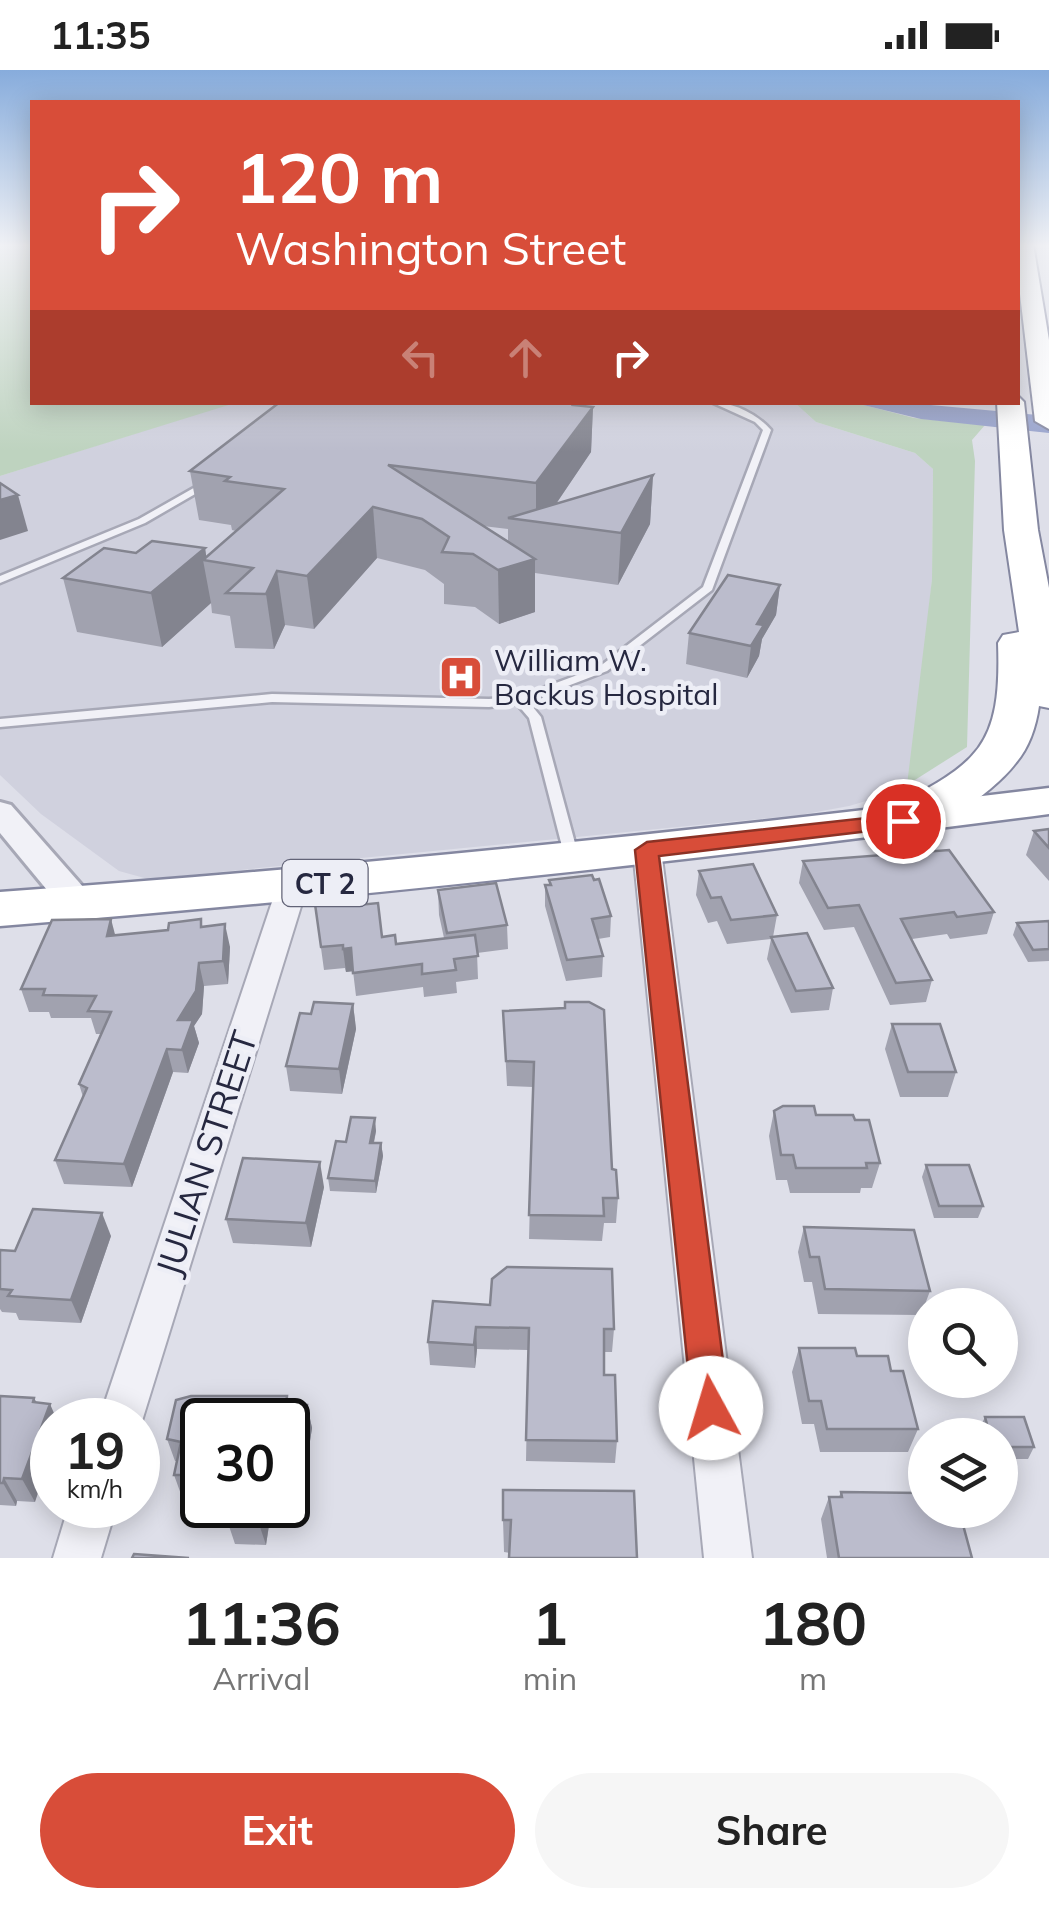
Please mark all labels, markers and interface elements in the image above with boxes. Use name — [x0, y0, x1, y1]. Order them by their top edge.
text: 11:35 — [50, 11, 151, 59]
text: 120 m — [235, 133, 443, 221]
icon: right — [70, 140, 200, 270]
text: Washington Street — [235, 220, 626, 276]
icon: left — [393, 330, 448, 385]
icon: ahead — [498, 330, 553, 385]
icon: right — [603, 330, 658, 385]
place label: William W. Backus Hospital — [494, 641, 719, 713]
hospital icon: William W. Backus Hospital — [438, 654, 484, 700]
pin — [861, 779, 946, 864]
icon: arrive — [876, 794, 931, 849]
road number: CT 2 — [282, 860, 368, 906]
street label: JULIAN STREET — [146, 1025, 266, 1281]
map controls — [908, 1288, 1018, 1528]
button: search — [908, 1288, 1018, 1398]
position arrow — [659, 1356, 763, 1460]
speed limit sign: 30 — [180, 1398, 310, 1528]
button: layers — [908, 1418, 1018, 1528]
text: 19 — [65, 1419, 125, 1482]
text: km/h — [67, 1473, 123, 1504]
text: 11:36 — [182, 1585, 341, 1660]
text: 1 — [532, 1585, 568, 1660]
text: 180 — [759, 1585, 867, 1660]
text: Arrival — [212, 1658, 310, 1698]
text: min — [523, 1658, 577, 1698]
text: m — [799, 1658, 827, 1698]
button: Exit — [40, 1773, 515, 1888]
button: Share — [535, 1773, 1009, 1888]

